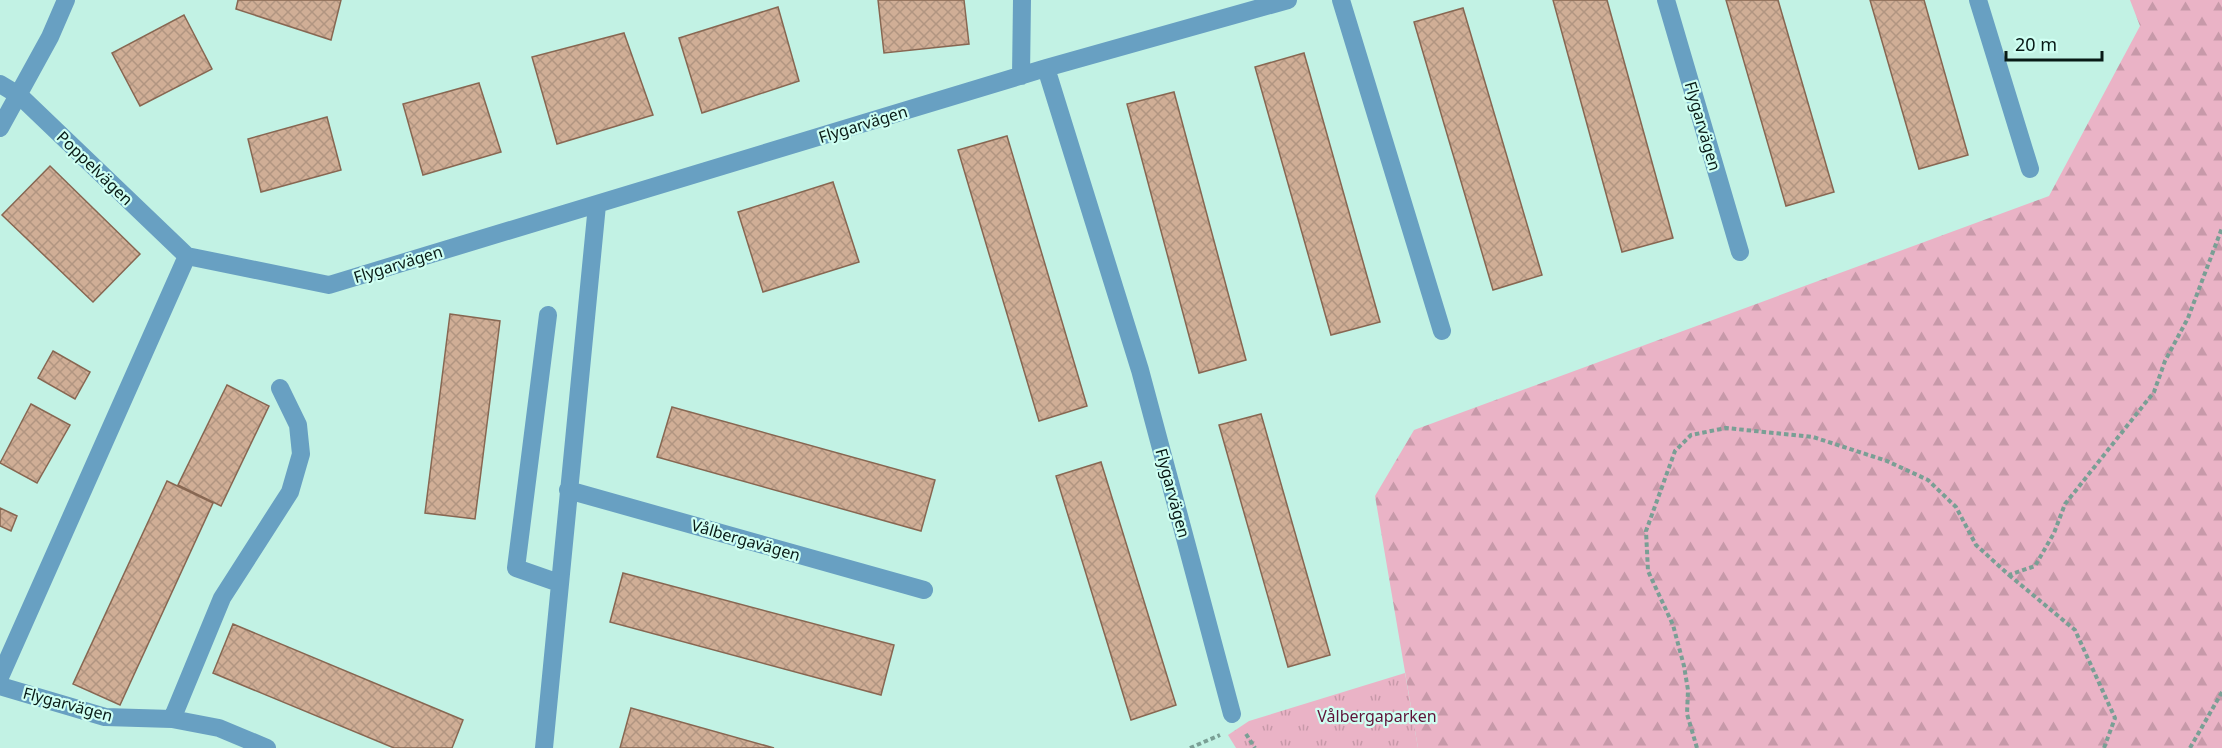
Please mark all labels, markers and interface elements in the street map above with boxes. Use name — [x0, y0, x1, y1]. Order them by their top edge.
scale bar — [2006, 24, 2102, 62]
text: 20 m — [2015, 32, 2057, 56]
street label: Flygarvägen — [1680, 79, 1726, 173]
street label: Flygarvägen — [816, 100, 910, 148]
street label: Poppelvägen — [52, 126, 138, 210]
street label: Flygarvägen — [351, 240, 445, 288]
street label: Flygarvägen — [1150, 446, 1196, 540]
street label: Vålbergavägen — [689, 514, 803, 566]
street label: Flygarvägen — [21, 681, 115, 727]
park label: Vålbergaparken — [1317, 705, 1437, 727]

